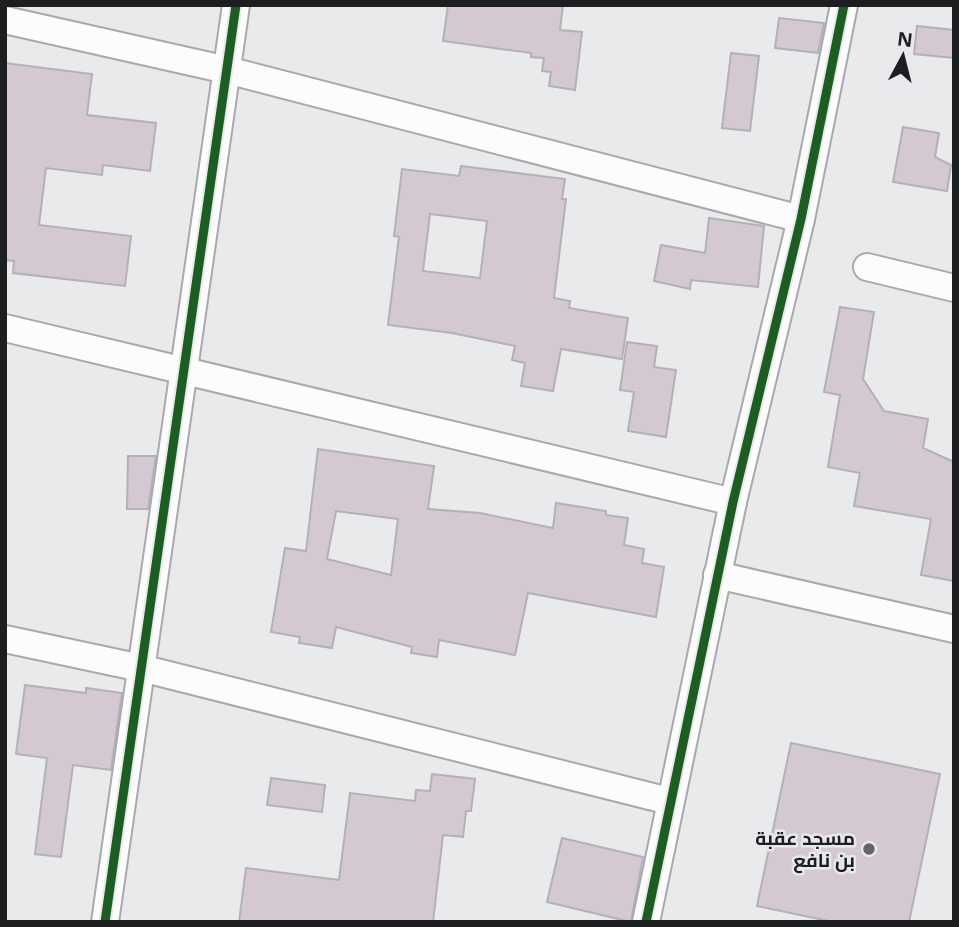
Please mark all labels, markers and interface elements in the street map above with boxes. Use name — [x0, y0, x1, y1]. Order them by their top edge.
north arrow — [868, 21, 938, 91]
text: N — [896, 25, 914, 53]
place label: مسجد عقبة بن نافع — [755, 825, 855, 874]
marker: مسجد عقبة بن نافع — [861, 841, 877, 857]

